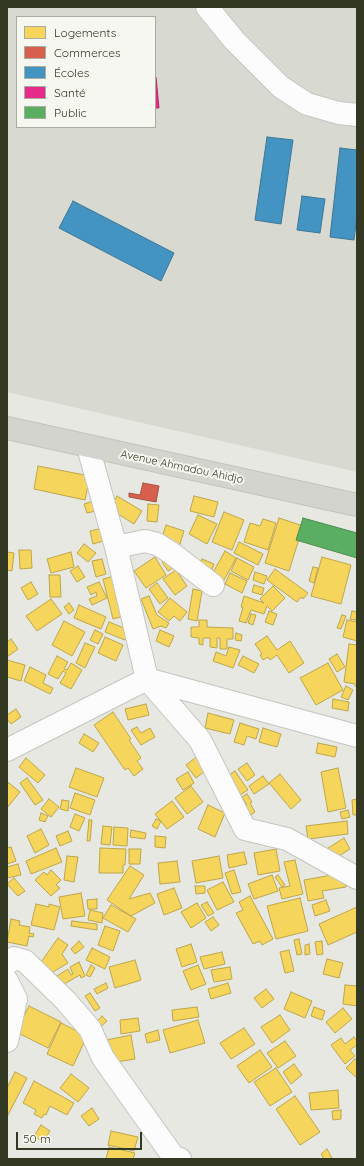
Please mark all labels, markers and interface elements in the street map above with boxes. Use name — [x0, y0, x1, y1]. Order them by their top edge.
legend — [16, 16, 156, 128]
text: Logements — [54, 25, 116, 40]
text: Commerces — [54, 45, 121, 60]
text: Écoles — [54, 65, 89, 80]
text: Santé — [54, 85, 86, 100]
text: Public — [54, 105, 87, 120]
street label: Avenue Ahmadou Ahidjo — [119, 448, 245, 486]
scale bar — [18, 1124, 144, 1150]
text: 50 m — [23, 1131, 51, 1146]

